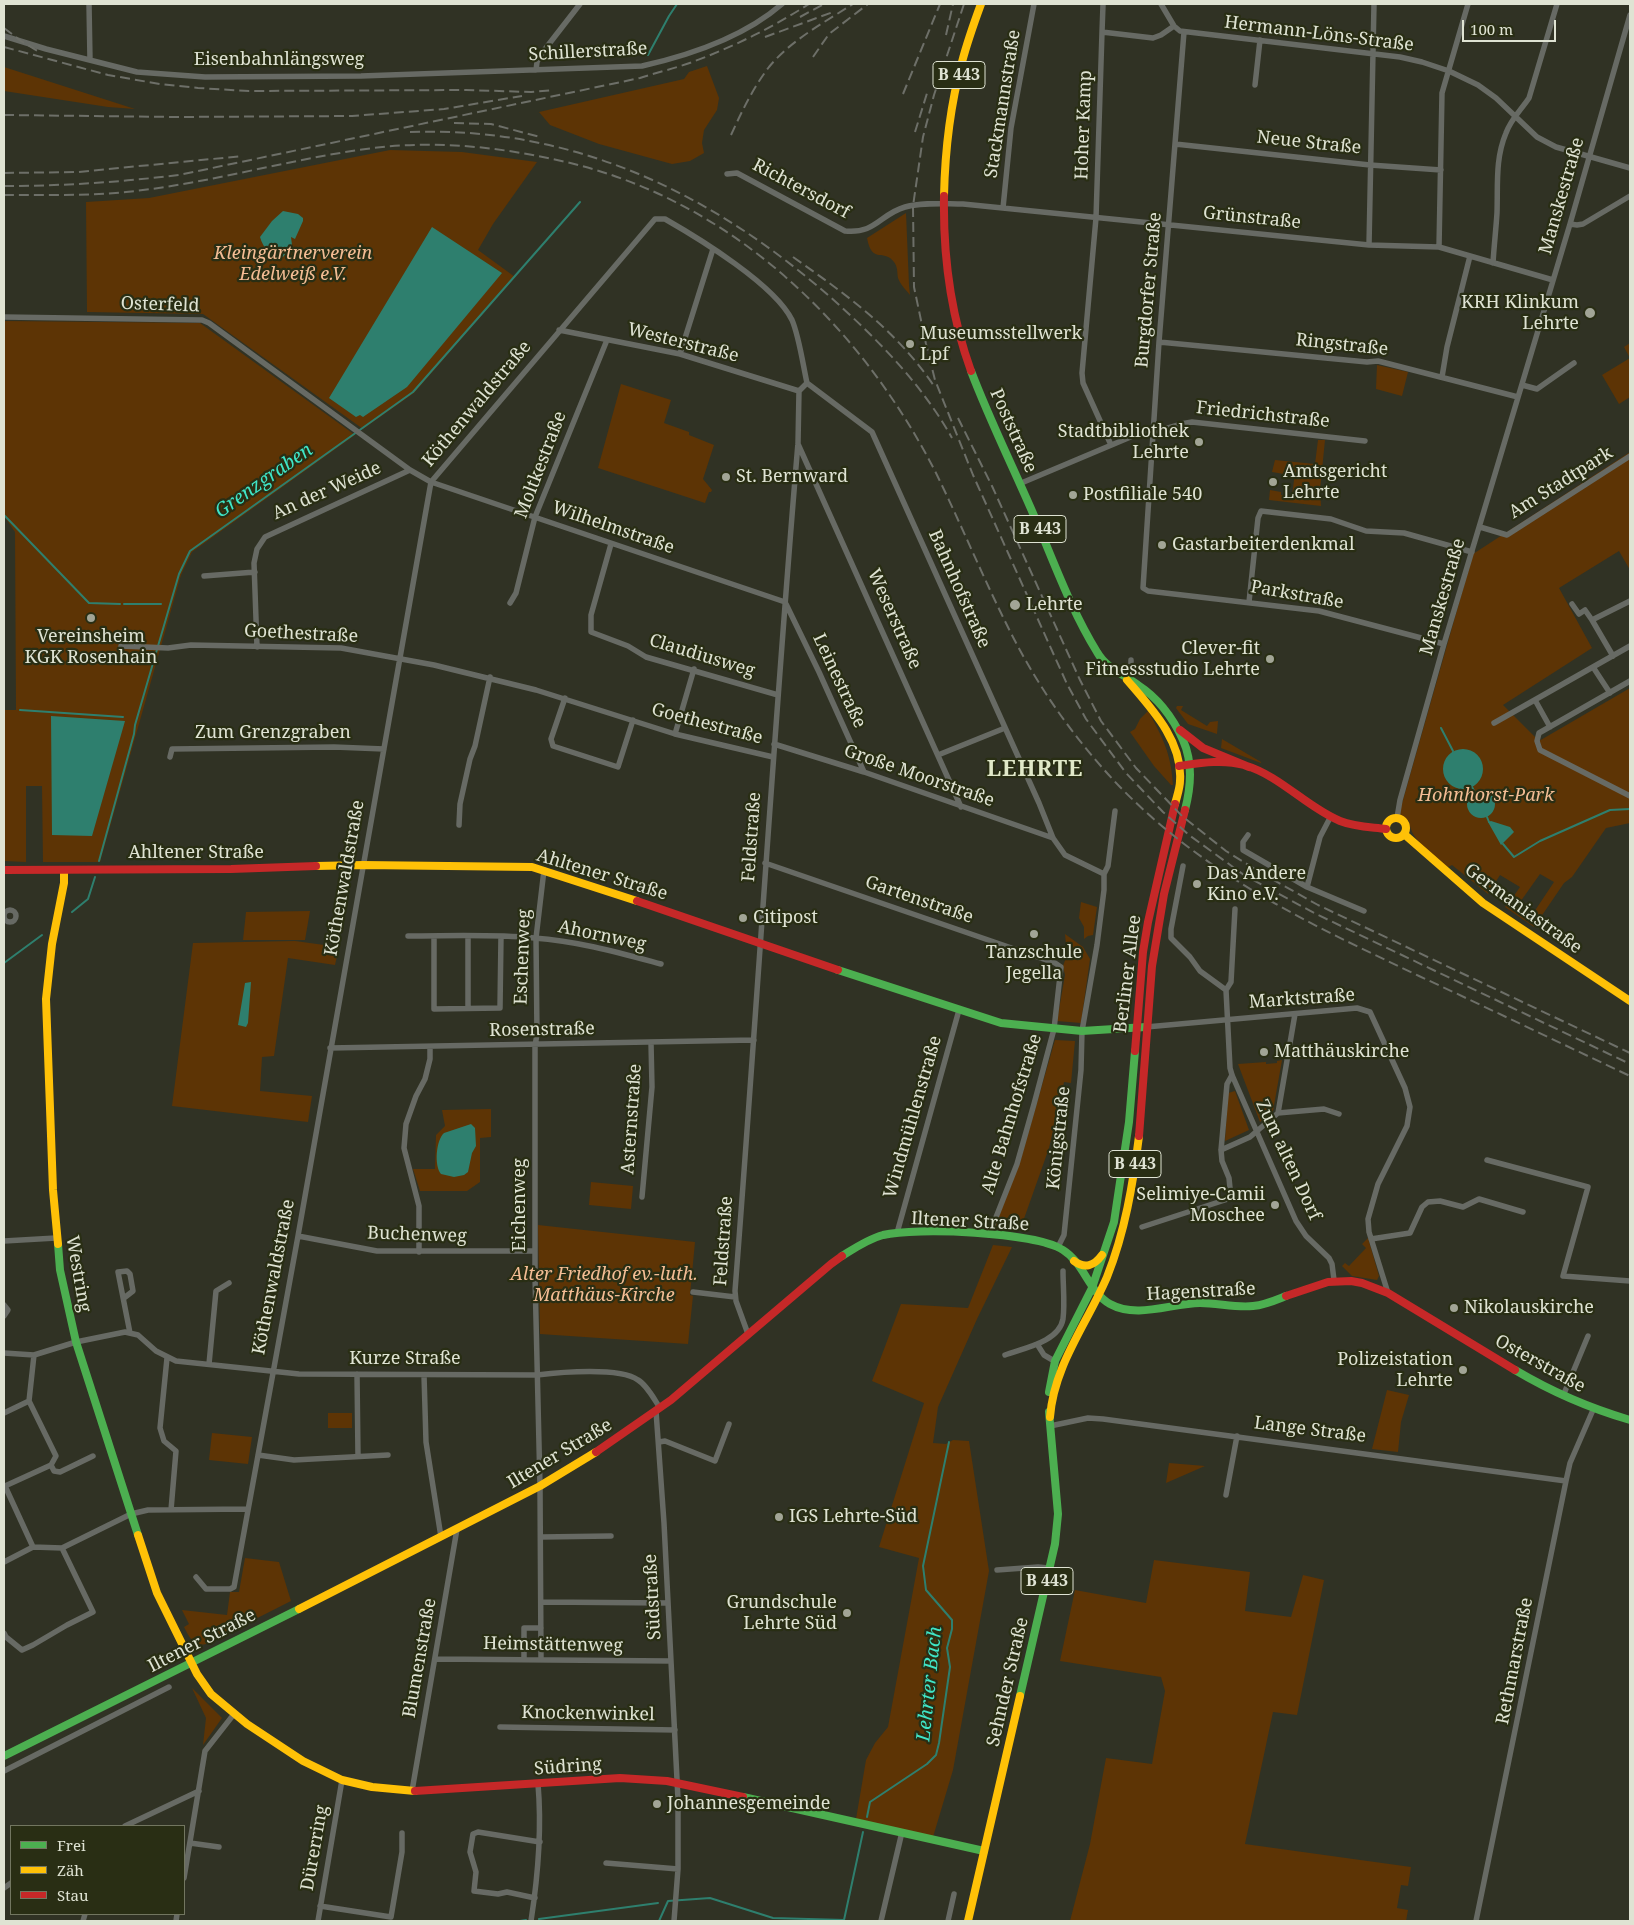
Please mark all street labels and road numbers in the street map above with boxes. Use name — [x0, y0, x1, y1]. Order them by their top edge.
street label: Hermann-Löns-Straße — [1223, 12, 1415, 56]
street label: Stackmannstraße — [981, 28, 1025, 180]
street label: Schillerstraße — [528, 38, 648, 66]
street label: Eisenbahnlängsweg — [194, 49, 364, 71]
road number: B 443 — [933, 62, 985, 88]
street label: Hoher Kamp — [1071, 70, 1097, 180]
street label: Neue Straße — [1256, 127, 1362, 159]
street label: Manskestraße — [1535, 135, 1589, 257]
street label: Richtersdorf — [749, 154, 853, 224]
street label: Grünstraße — [1202, 202, 1302, 234]
street label: Burgdorfer Straße — [1131, 211, 1167, 369]
street label: Osterfeld — [120, 293, 200, 317]
street label: Westerstraße — [625, 319, 741, 367]
street label: Ringstraße — [1295, 329, 1389, 361]
street label: Köthenwaldstraße — [418, 337, 536, 471]
street label: Poststraße — [985, 386, 1041, 476]
street label: Friedrichstraße — [1195, 397, 1331, 433]
street label: Moltkestraße — [511, 408, 571, 522]
street label: Am Stadtpark — [1505, 443, 1617, 523]
street label: An der Weide — [269, 457, 385, 525]
street label: Wilhelmstraße — [549, 497, 677, 559]
road number: B 443 — [1014, 516, 1066, 542]
street label: Bahnhofstraße — [923, 526, 995, 652]
street label: Manskestraße — [1416, 536, 1470, 658]
street label: Weserstraße — [862, 565, 926, 673]
street label: Parkstraße — [1249, 576, 1345, 614]
street label: Goethestraße — [243, 620, 359, 648]
street label: Claudiusweg — [647, 630, 757, 682]
street label: Leinestraße — [808, 630, 870, 732]
street label: Goethestraße — [649, 699, 765, 749]
street label: Zum Grenzgraben — [195, 722, 351, 744]
street label: Große Moorstraße — [841, 740, 997, 812]
street label: Feldstraße — [738, 791, 766, 883]
street label: Köthenwaldstraße — [321, 798, 369, 958]
street label: Ahltener Straße — [128, 842, 264, 864]
street label: Ahltener Straße — [534, 845, 670, 905]
street label: Germaniastraße — [1460, 859, 1586, 959]
street label: Gartenstraße — [862, 871, 976, 929]
street label: Eschenweg — [511, 909, 535, 1005]
street label: Berliner Allee — [1110, 914, 1146, 1034]
street label: Ahornweg — [556, 916, 648, 956]
street label: Marktstraße — [1248, 985, 1356, 1013]
street label: Rosenstraße — [489, 1018, 595, 1042]
street label: Alte Bahnhofstraße — [977, 1031, 1047, 1197]
street label: Windmühlenstraße — [879, 1033, 947, 1201]
street label: Asternstraße — [617, 1063, 647, 1175]
street label: Königstraße — [1043, 1085, 1075, 1191]
street label: Zum alten Dorf — [1251, 1096, 1325, 1224]
road number: B 443 — [1109, 1150, 1161, 1178]
street label: Eichenweg — [509, 1158, 531, 1252]
street label: Feldstraße — [710, 1195, 738, 1287]
street label: Köthenwaldstraße — [248, 1197, 300, 1357]
street label: Iltener Straße — [910, 1208, 1030, 1236]
street label: Buchenweg — [367, 1222, 467, 1248]
street label: Westring — [61, 1234, 95, 1314]
street label: Hagenstraße — [1146, 1278, 1256, 1306]
street label: Osterstraße — [1491, 1330, 1589, 1398]
street label: Kurze Straße — [349, 1348, 461, 1370]
street label: Lange Straße — [1253, 1412, 1367, 1448]
street label: Iltener Straße — [504, 1414, 616, 1494]
street label: Südstraße — [640, 1553, 666, 1641]
road number: B 443 — [1021, 1568, 1073, 1594]
street label: Rethmarstraße — [1492, 1596, 1538, 1726]
street label: Blumenstraße — [399, 1597, 441, 1719]
street label: Iltener Straße — [144, 1605, 260, 1677]
street label: Sehnder Straße — [983, 1615, 1033, 1749]
street label: Heimstättenweg — [483, 1633, 623, 1657]
street label: Knockenwinkel — [521, 1702, 655, 1726]
street label: Südring — [533, 1754, 603, 1780]
street label: Dürerring — [297, 1803, 333, 1893]

